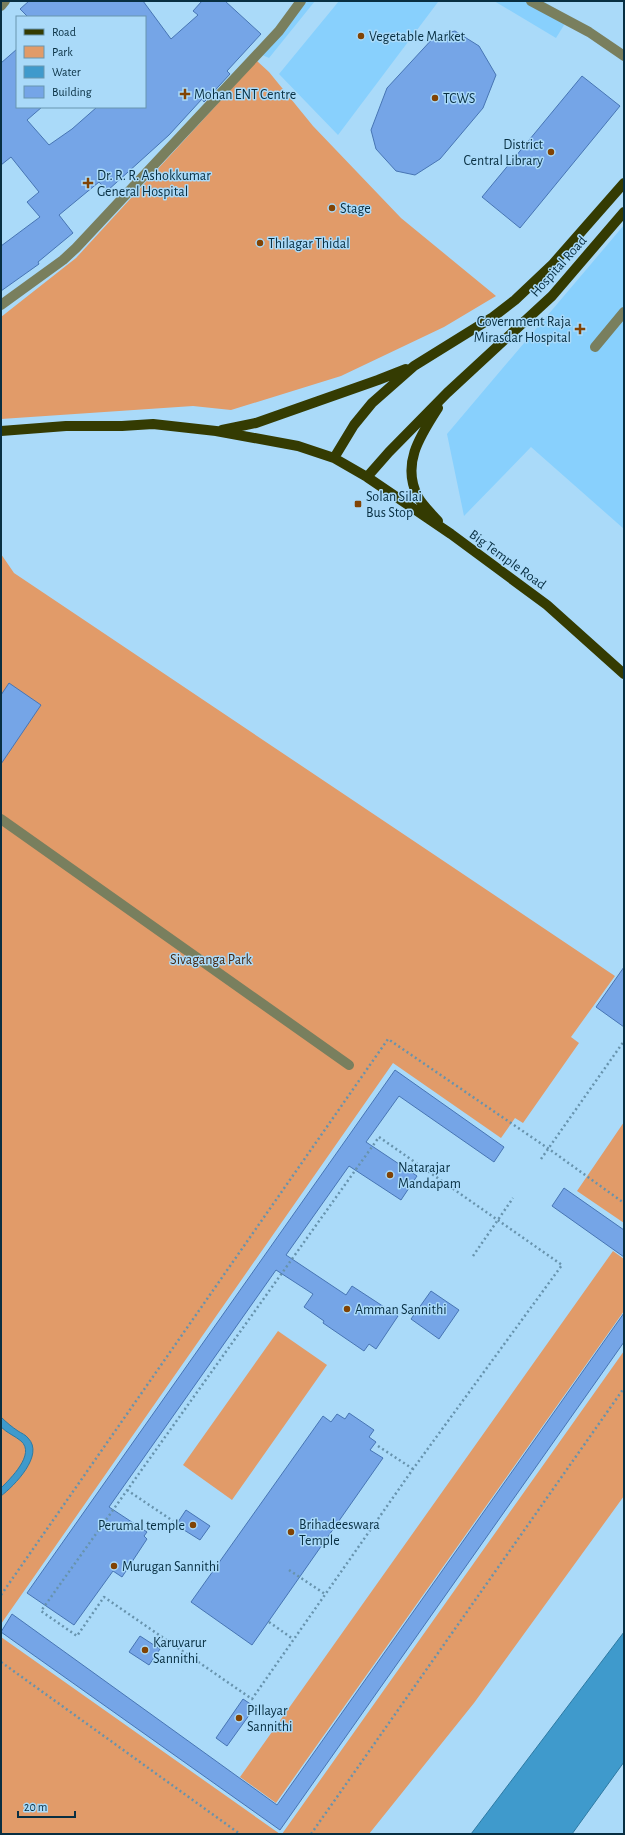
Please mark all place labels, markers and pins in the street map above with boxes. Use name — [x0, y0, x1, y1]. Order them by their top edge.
place label: Vegetable Market — [369, 30, 466, 44]
marker: Vegetable Market — [356, 31, 366, 41]
marker: Mohan ENT Centre — [179, 88, 191, 100]
place label: Mohan ENT Centre — [194, 88, 296, 102]
place label: TCWS — [443, 92, 475, 106]
marker: TCWS — [430, 93, 440, 103]
place label: District Central Library — [464, 138, 544, 168]
marker: District Central Library — [546, 147, 556, 157]
place label: Dr. R. R. Ashokkumar General Hospital — [97, 169, 211, 199]
marker: Dr. R. R. Ashokkumar General Hospital — [82, 177, 94, 189]
place label: Stage — [340, 202, 371, 216]
marker: Stage — [327, 203, 337, 213]
place label: Thilagar Thidal — [268, 237, 350, 251]
marker: Thilagar Thidal — [255, 238, 265, 248]
place label: Government Raja Mirasdar Hospital — [474, 315, 572, 345]
marker: Government Raja Mirasdar Hospital — [574, 323, 586, 335]
place label: Solan Silai Bus Stop — [366, 490, 422, 520]
marker: Solan Silai Bus Stop — [353, 499, 363, 509]
place label: Natarajar Mandapam — [398, 1161, 461, 1191]
marker: Natarajar Mandapam — [385, 1170, 395, 1180]
place label: Amman Sannithi — [355, 1303, 447, 1317]
marker: Amman Sannithi — [342, 1304, 352, 1314]
place label: Brihadeeswara Temple — [299, 1518, 380, 1548]
place label: Perumal temple — [98, 1519, 185, 1533]
marker: Perumal temple — [188, 1520, 198, 1530]
marker: Brihadeeswara Temple — [286, 1527, 296, 1537]
place label: Murugan Sannithi — [122, 1560, 219, 1574]
marker: Murugan Sannithi — [109, 1561, 119, 1571]
place label: Karuvarur Sannithi — [153, 1636, 207, 1666]
marker: Karuvarur Sannithi — [140, 1645, 150, 1655]
place label: Pillayar Sannithi — [247, 1704, 293, 1734]
marker: Pillayar Sannithi — [234, 1713, 244, 1723]

